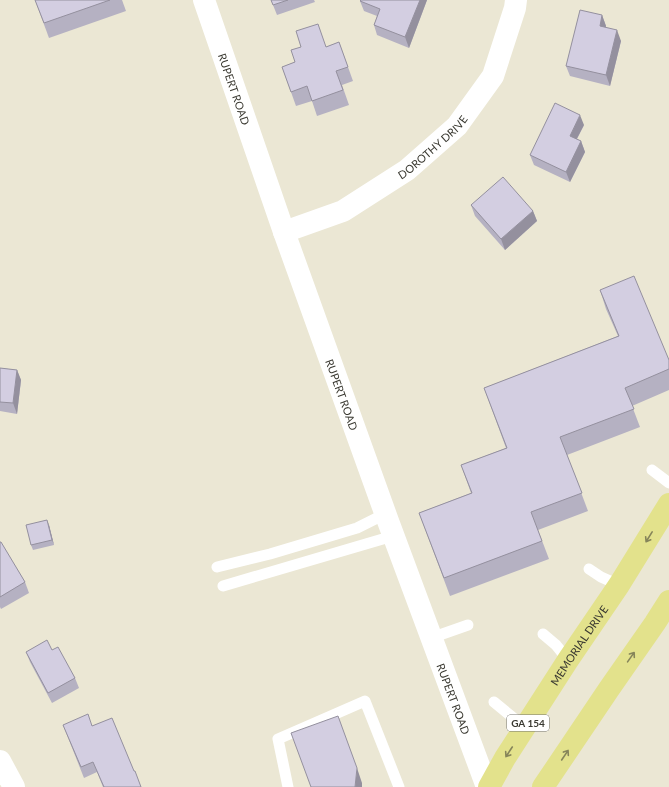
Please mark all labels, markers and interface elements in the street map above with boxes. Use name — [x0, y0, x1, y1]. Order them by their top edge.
street label: RUPERT ROAD — [216, 51, 253, 126]
street label: DOROTHY DRIVE — [395, 112, 469, 181]
street label: RUPERT ROAD — [324, 357, 361, 432]
one-way arrow — [644, 531, 652, 543]
street label: MEMORIAL DRIVE — [547, 603, 610, 687]
one-way arrow — [627, 652, 635, 663]
street label: RUPERT ROAD — [435, 661, 473, 736]
road number: GA 154 — [507, 715, 549, 731]
one-way arrow — [505, 746, 513, 757]
one-way arrow — [561, 749, 569, 760]

